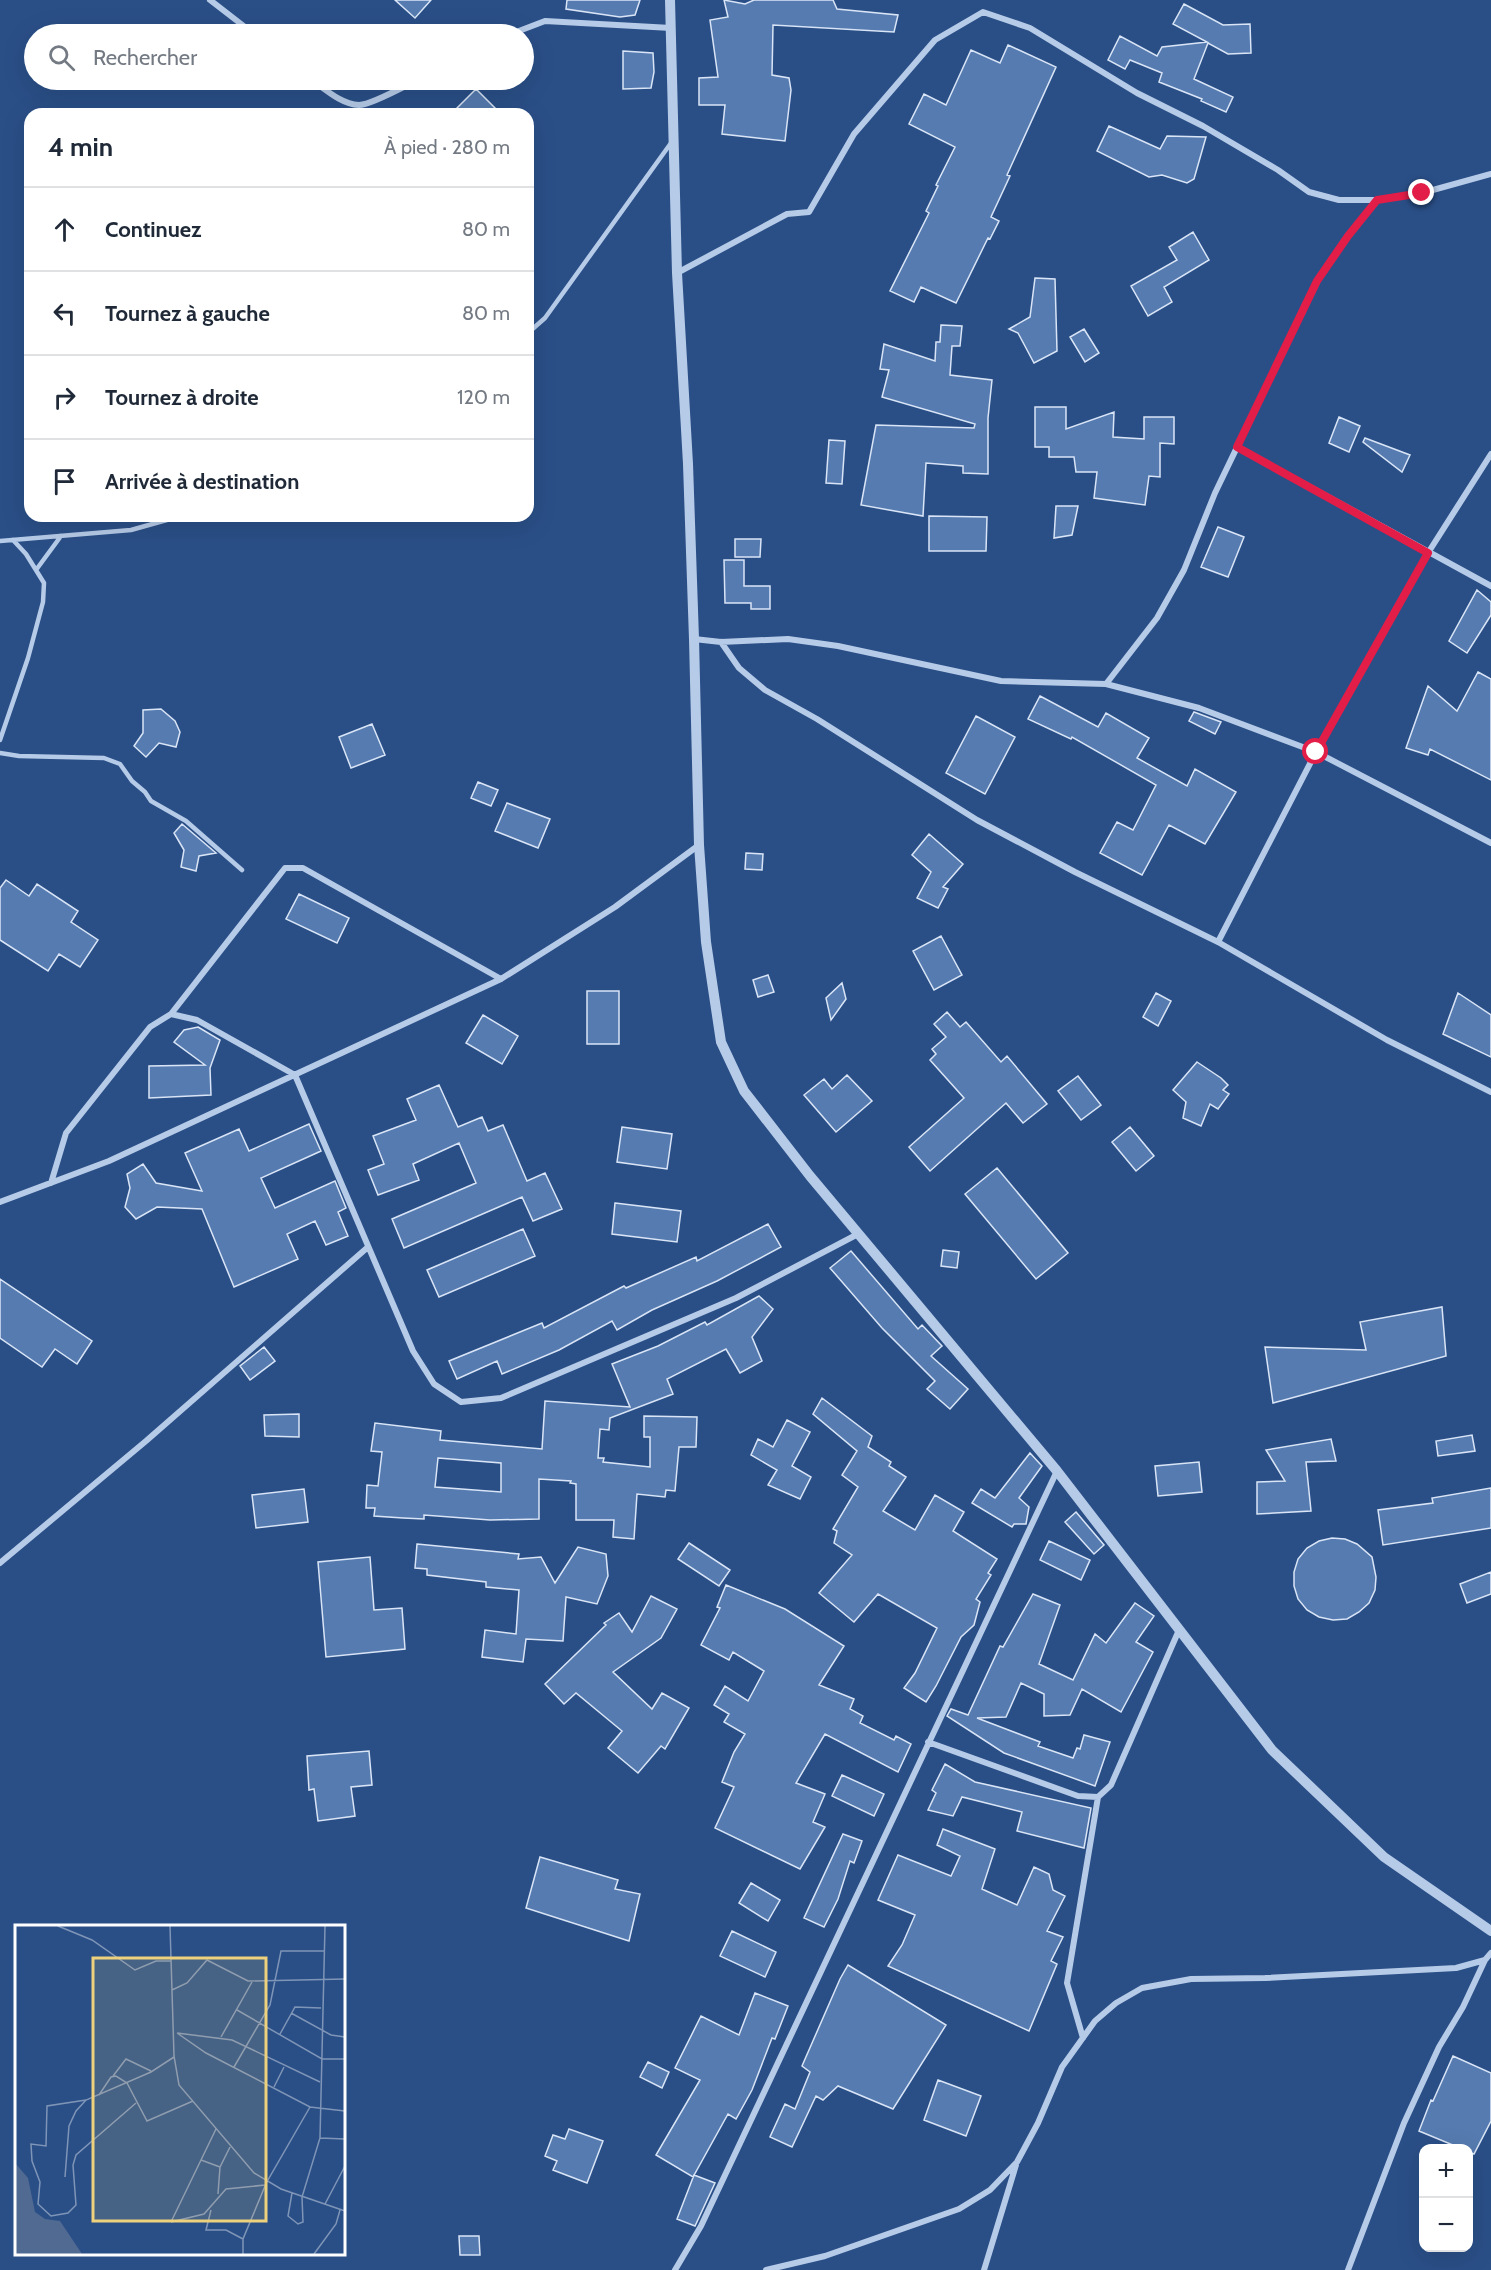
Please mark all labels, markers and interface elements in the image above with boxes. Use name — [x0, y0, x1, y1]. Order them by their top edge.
search box — [24, 24, 534, 90]
icon: search — [45, 41, 78, 74]
text: Rechercher — [93, 44, 197, 71]
text: 4 min — [48, 131, 113, 163]
text: À pied · 280 m — [384, 135, 510, 159]
route end — [1408, 179, 1434, 205]
icon: ahead — [48, 213, 81, 246]
text: Continuez — [105, 216, 202, 243]
text: 80 m — [462, 217, 510, 241]
icon: left — [48, 297, 81, 330]
text: Tournez à gauche — [105, 300, 270, 327]
text: 80 m — [462, 301, 510, 325]
icon: right — [48, 381, 81, 414]
text: Tournez à droite — [105, 384, 259, 411]
text: 120 m — [457, 385, 510, 409]
icon: arrive — [48, 465, 81, 498]
text: Arrivée à destination — [105, 468, 299, 495]
route start — [1302, 738, 1328, 764]
inset map — [15, 1925, 345, 2255]
map controls — [1419, 2144, 1473, 2252]
button: + — [1419, 2144, 1473, 2198]
button: − — [1419, 2198, 1473, 2252]

